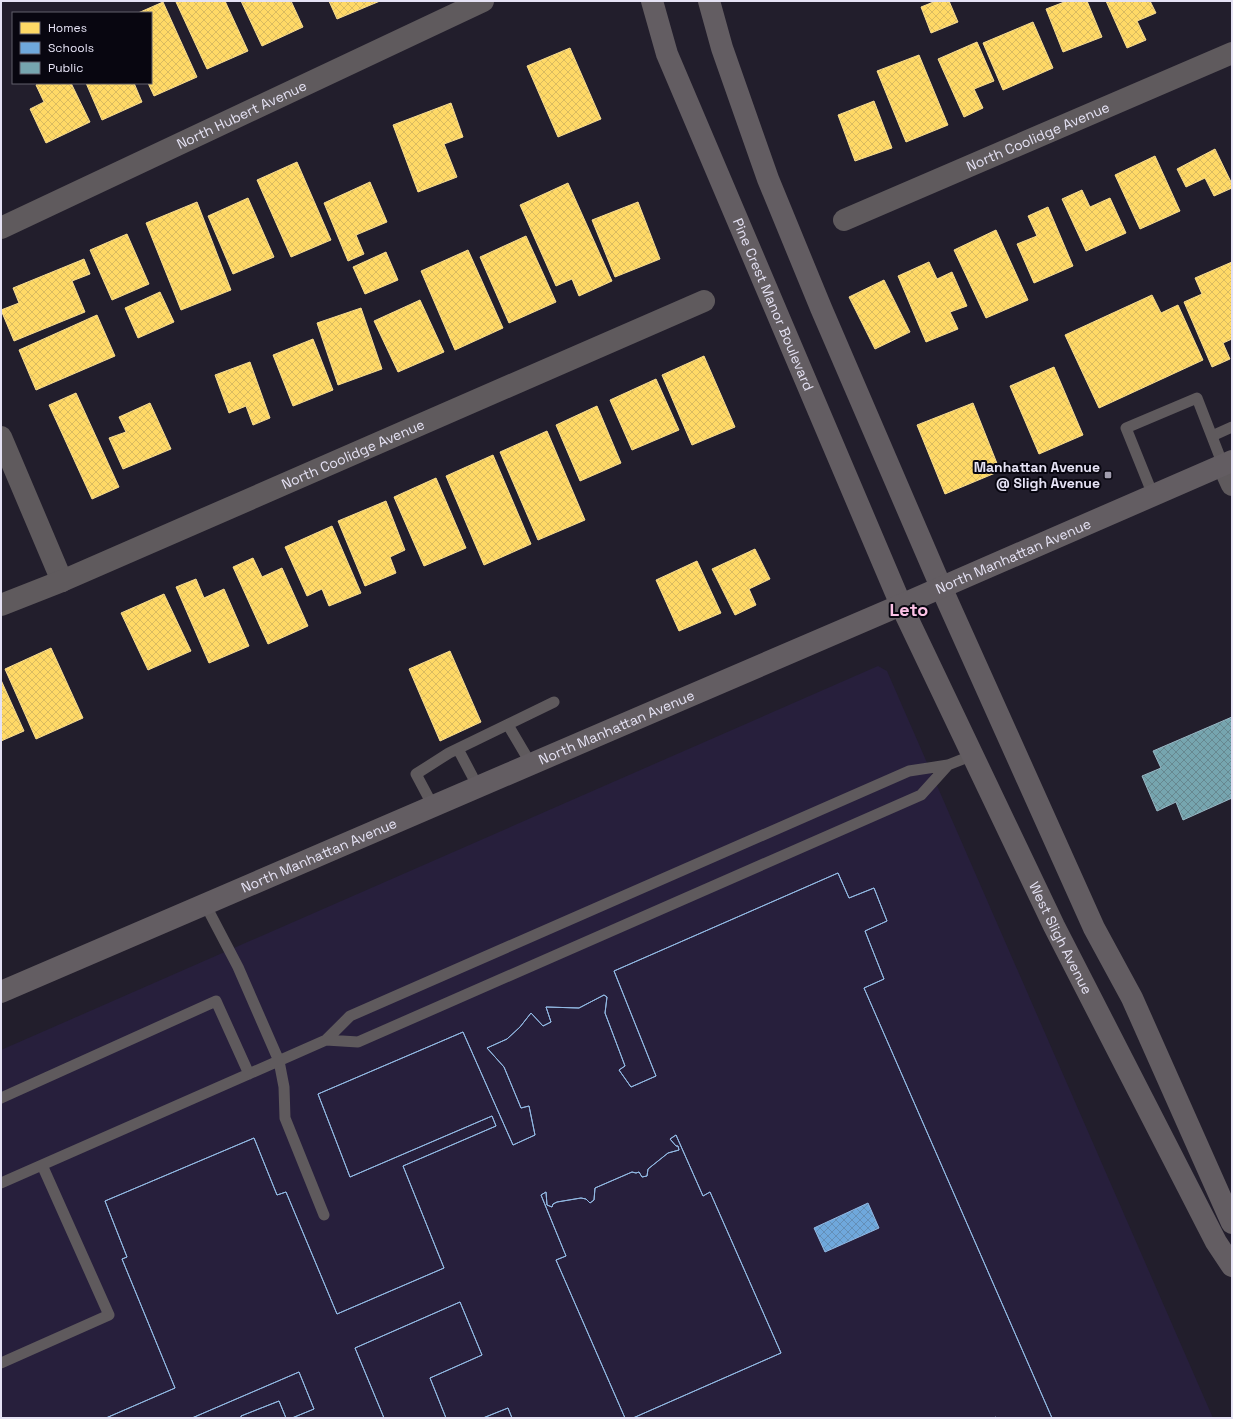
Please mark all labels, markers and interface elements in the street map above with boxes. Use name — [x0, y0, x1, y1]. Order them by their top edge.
legend — [12, 12, 152, 84]
text: Homes — [48, 20, 87, 36]
text: Schools — [48, 40, 94, 56]
text: Public — [48, 60, 83, 76]
street label: North Hubert Avenue — [174, 76, 310, 153]
street label: North Coolidge Avenue — [963, 98, 1112, 175]
street label: Pine Crest Manor Boulevard — [729, 215, 818, 393]
street label: North Coolidge Avenue — [279, 415, 427, 493]
place label: Manhattan Avenue @ Sligh Avenue — [974, 458, 1100, 492]
marker: Manhattan Avenue @ Sligh Avenue — [1103, 470, 1113, 480]
street label: North Manhattan Avenue — [933, 514, 1094, 598]
district label: Leto — [890, 598, 928, 621]
street label: North Manhattan Avenue — [536, 686, 697, 769]
street label: North Manhattan Avenue — [238, 814, 400, 897]
street label: West Sligh Avenue — [1025, 879, 1096, 997]

